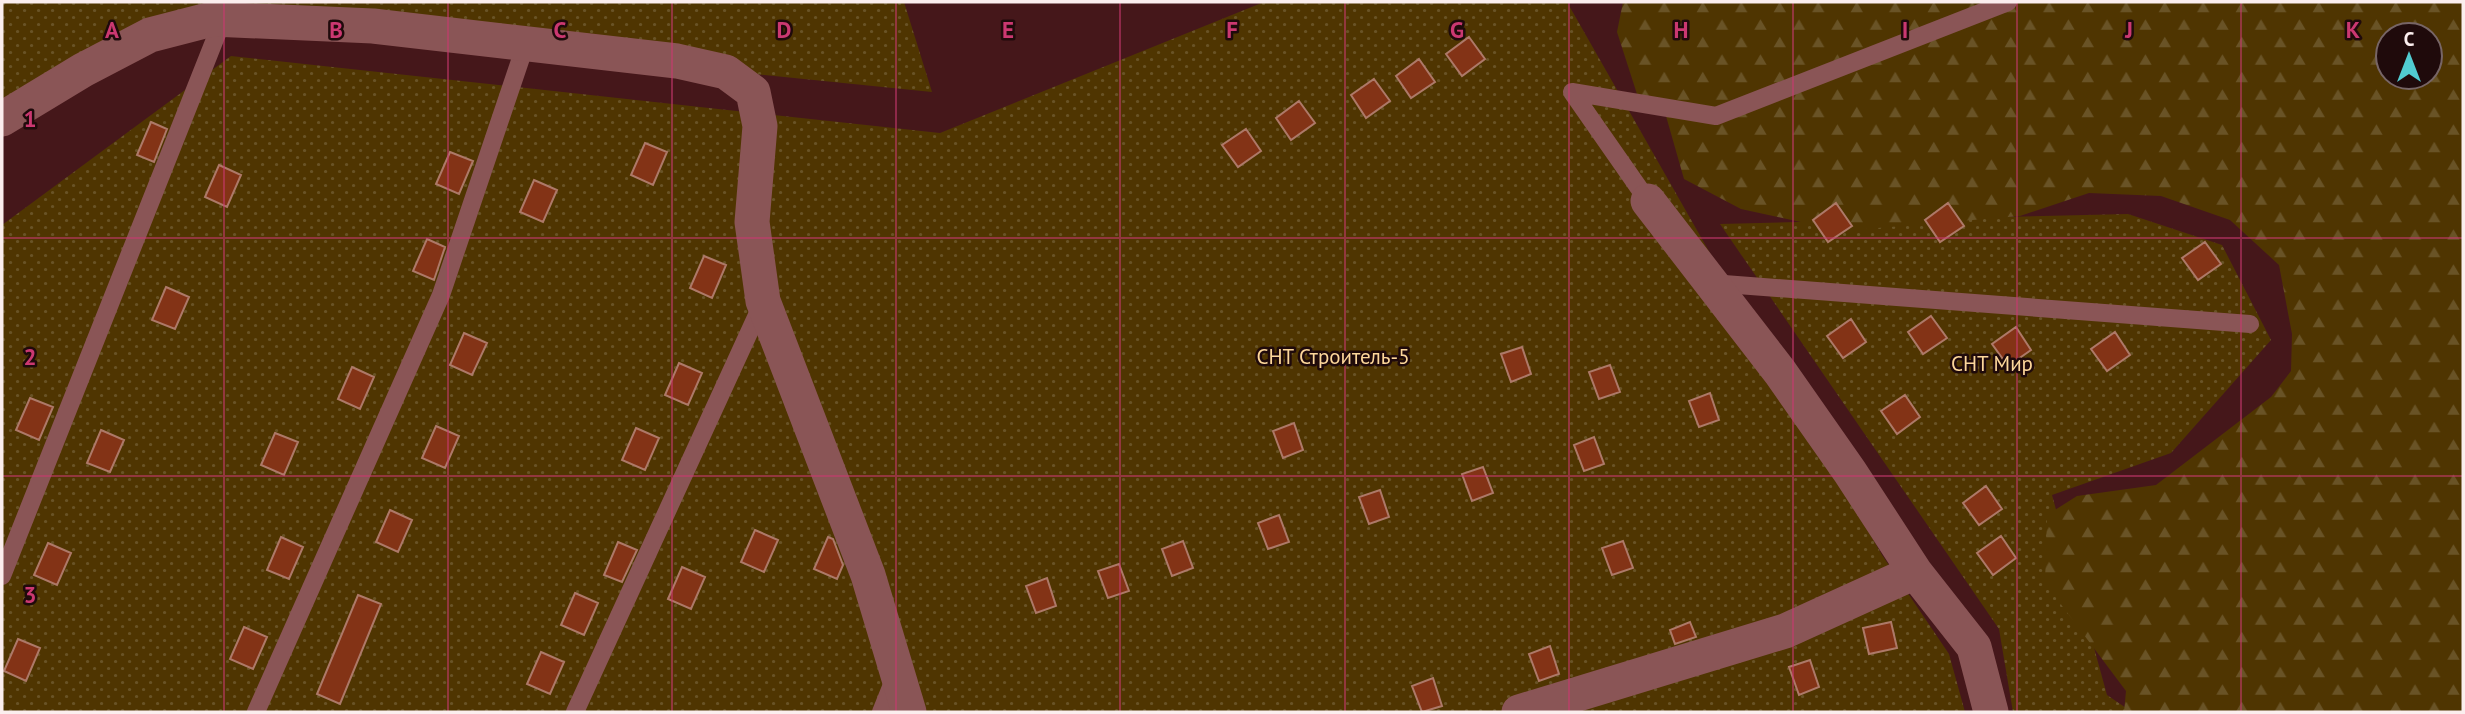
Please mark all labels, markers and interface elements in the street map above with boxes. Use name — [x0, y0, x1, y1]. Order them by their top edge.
text: A — [105, 15, 119, 44]
text: B — [329, 15, 343, 44]
text: C — [554, 15, 567, 44]
text: D — [777, 15, 791, 44]
text: E — [1002, 15, 1014, 44]
text: F — [1226, 15, 1238, 44]
text: G — [1450, 15, 1464, 44]
text: H — [1674, 15, 1688, 44]
text: I — [1902, 15, 1908, 44]
text: J — [2124, 15, 2133, 44]
text: K — [2346, 15, 2360, 44]
north arrow — [2374, 21, 2444, 91]
text: С — [2404, 27, 2415, 51]
text: 1 — [23, 104, 37, 133]
text: 2 — [23, 342, 37, 371]
park label: СНТ Строитель-5 — [1256, 343, 1410, 370]
park label: СНТ Мир — [1951, 350, 2033, 377]
text: 3 — [23, 580, 37, 609]

